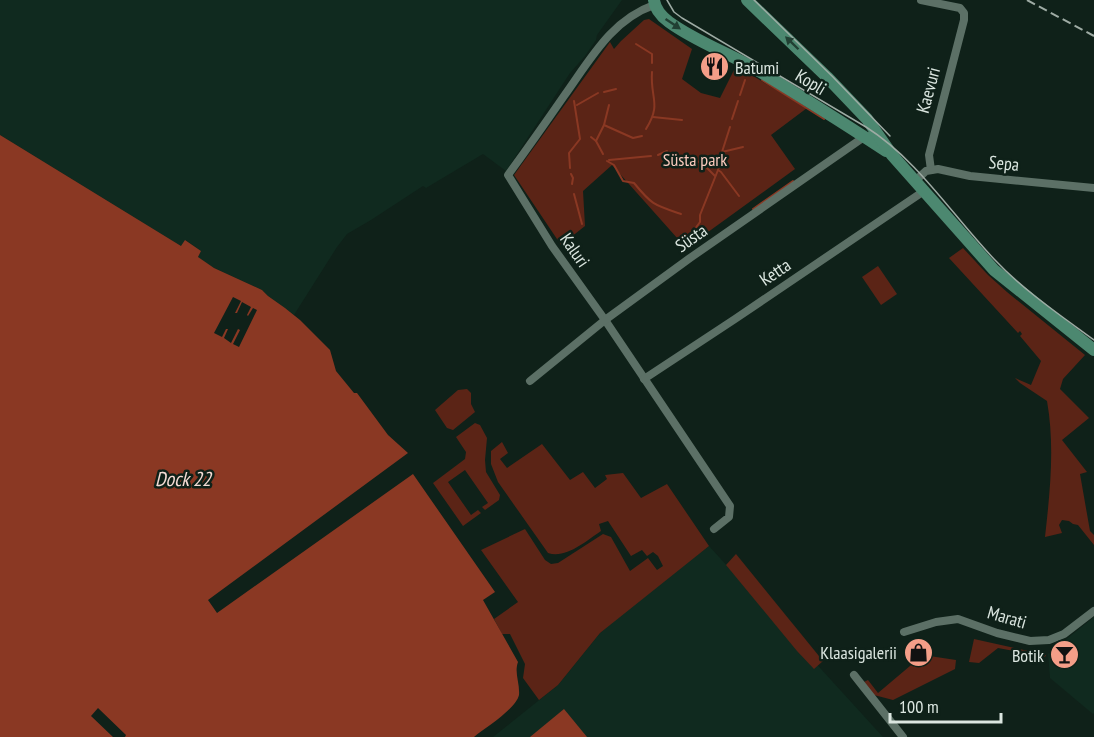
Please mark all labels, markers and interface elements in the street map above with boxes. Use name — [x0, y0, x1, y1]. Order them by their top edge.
one-way arrow — [665, 18, 681, 29]
one-way arrow — [785, 36, 799, 50]
restaurant icon: Batumi — [698, 51, 730, 83]
place label: Batumi — [735, 56, 779, 79]
street label: Kopli — [791, 64, 831, 100]
street label: Kaevuri — [911, 65, 945, 115]
park label: Süsta park — [663, 148, 727, 171]
street label: Sepa — [988, 150, 1020, 176]
street label: Süsta — [671, 219, 711, 257]
street label: Kaluri — [555, 228, 595, 272]
street label: Ketta — [755, 253, 795, 291]
water label: Dock 22 — [155, 466, 213, 492]
street label: Marati — [985, 600, 1029, 634]
shop icon: Klaasigalerii — [902, 636, 934, 668]
bar icon: Botik — [1049, 639, 1081, 671]
place label: Klaasigalerii — [820, 641, 897, 664]
place label: Botik — [1012, 644, 1044, 667]
scale bar — [890, 686, 1001, 724]
text: 100 m — [899, 695, 939, 718]

